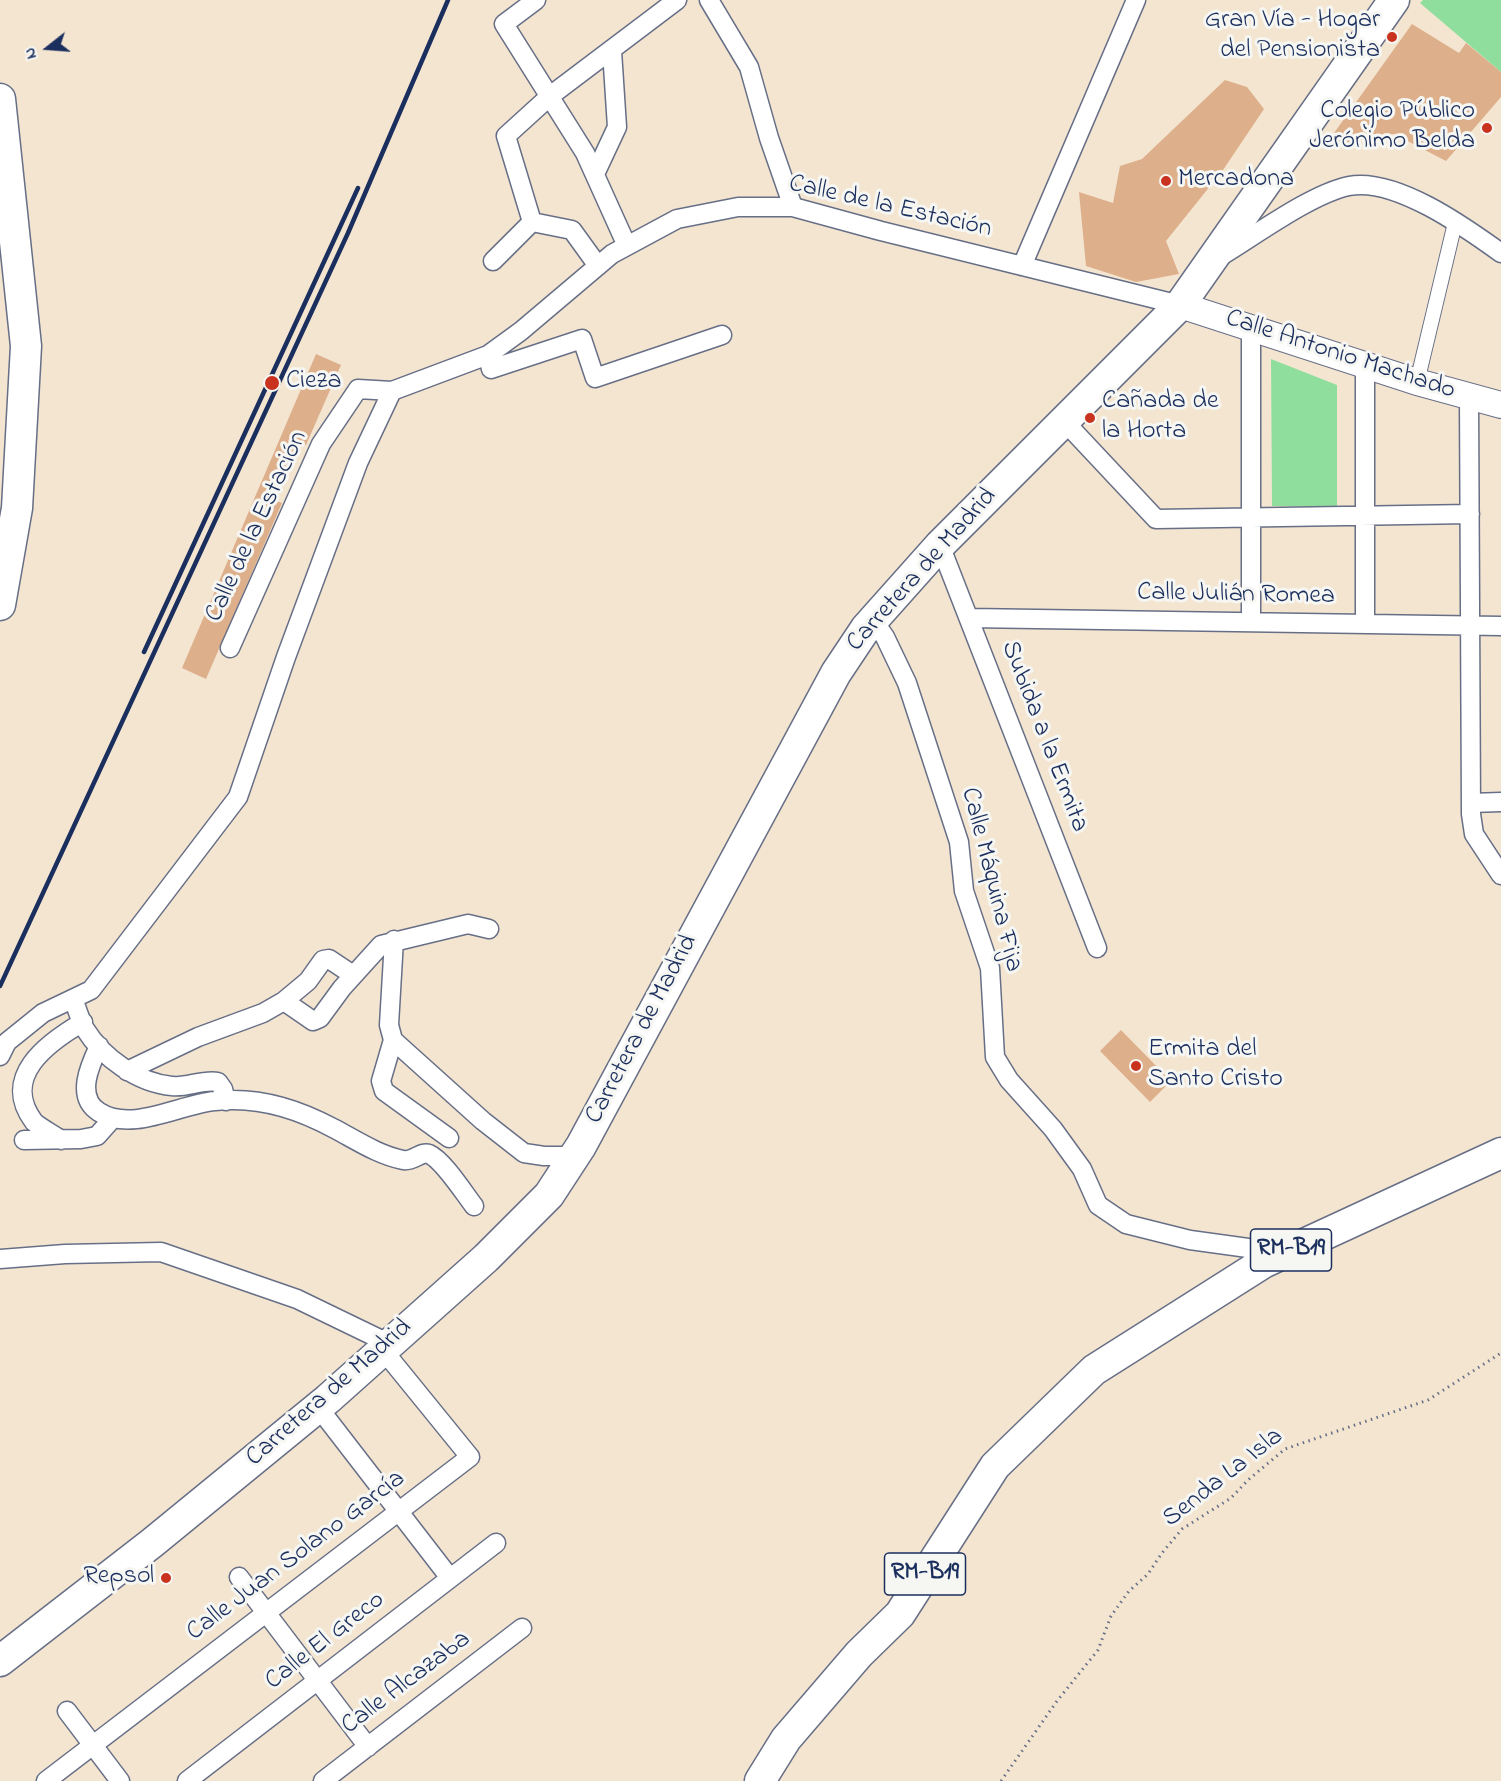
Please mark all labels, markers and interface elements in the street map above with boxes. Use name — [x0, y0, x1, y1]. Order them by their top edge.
place label: Gran Vía - Hogar del Pensionista — [1205, 6, 1380, 67]
north arrow — [18, 18, 78, 78]
marker: Gran Vía - Hogar del Pensionista — [1385, 30, 1399, 44]
text: N — [18, 45, 44, 62]
place label: Colegio Público Jerónimo Belda — [1309, 97, 1475, 158]
marker: Colegio Público Jerónimo Belda — [1480, 121, 1494, 135]
place label: Mercadona — [1178, 165, 1294, 197]
street label: Calle de la Estación — [786, 169, 994, 247]
marker: Mercadona — [1159, 174, 1173, 188]
street label: Calle Antonio Machado — [1221, 304, 1459, 408]
place label: Cieza — [286, 367, 342, 399]
marker: Cieza — [263, 374, 281, 392]
place label: Cañada de la Horta — [1102, 387, 1219, 448]
marker: Cañada de la Horta — [1083, 411, 1097, 425]
street label: Calle de la Estación — [200, 427, 316, 627]
street label: Carretera de Madrid — [841, 483, 1005, 659]
street label: Calle Julián Romea — [1137, 579, 1335, 613]
street label: Subida a la Ermita — [992, 637, 1094, 837]
street label: Calle Máquina Fija — [952, 785, 1028, 975]
street label: Carretera de Madrid — [580, 930, 706, 1130]
place label: Ermita del Santo Cristo — [1148, 1035, 1283, 1096]
marker: Ermita del Santo Cristo — [1129, 1059, 1143, 1073]
road number: RM-B19 — [1250, 1229, 1332, 1271]
street label: Carretera de Madrid — [241, 1313, 419, 1475]
street label: Senda La Isla — [1158, 1422, 1290, 1536]
street label: Calle Juan Solano García — [182, 1465, 412, 1649]
road number: RM-B19 — [884, 1553, 966, 1595]
place label: Repsol — [83, 1562, 154, 1594]
marker: Repsol — [159, 1571, 173, 1585]
street label: Calle El Greco — [260, 1586, 392, 1698]
street label: Calle Alcazaba — [336, 1625, 478, 1743]

